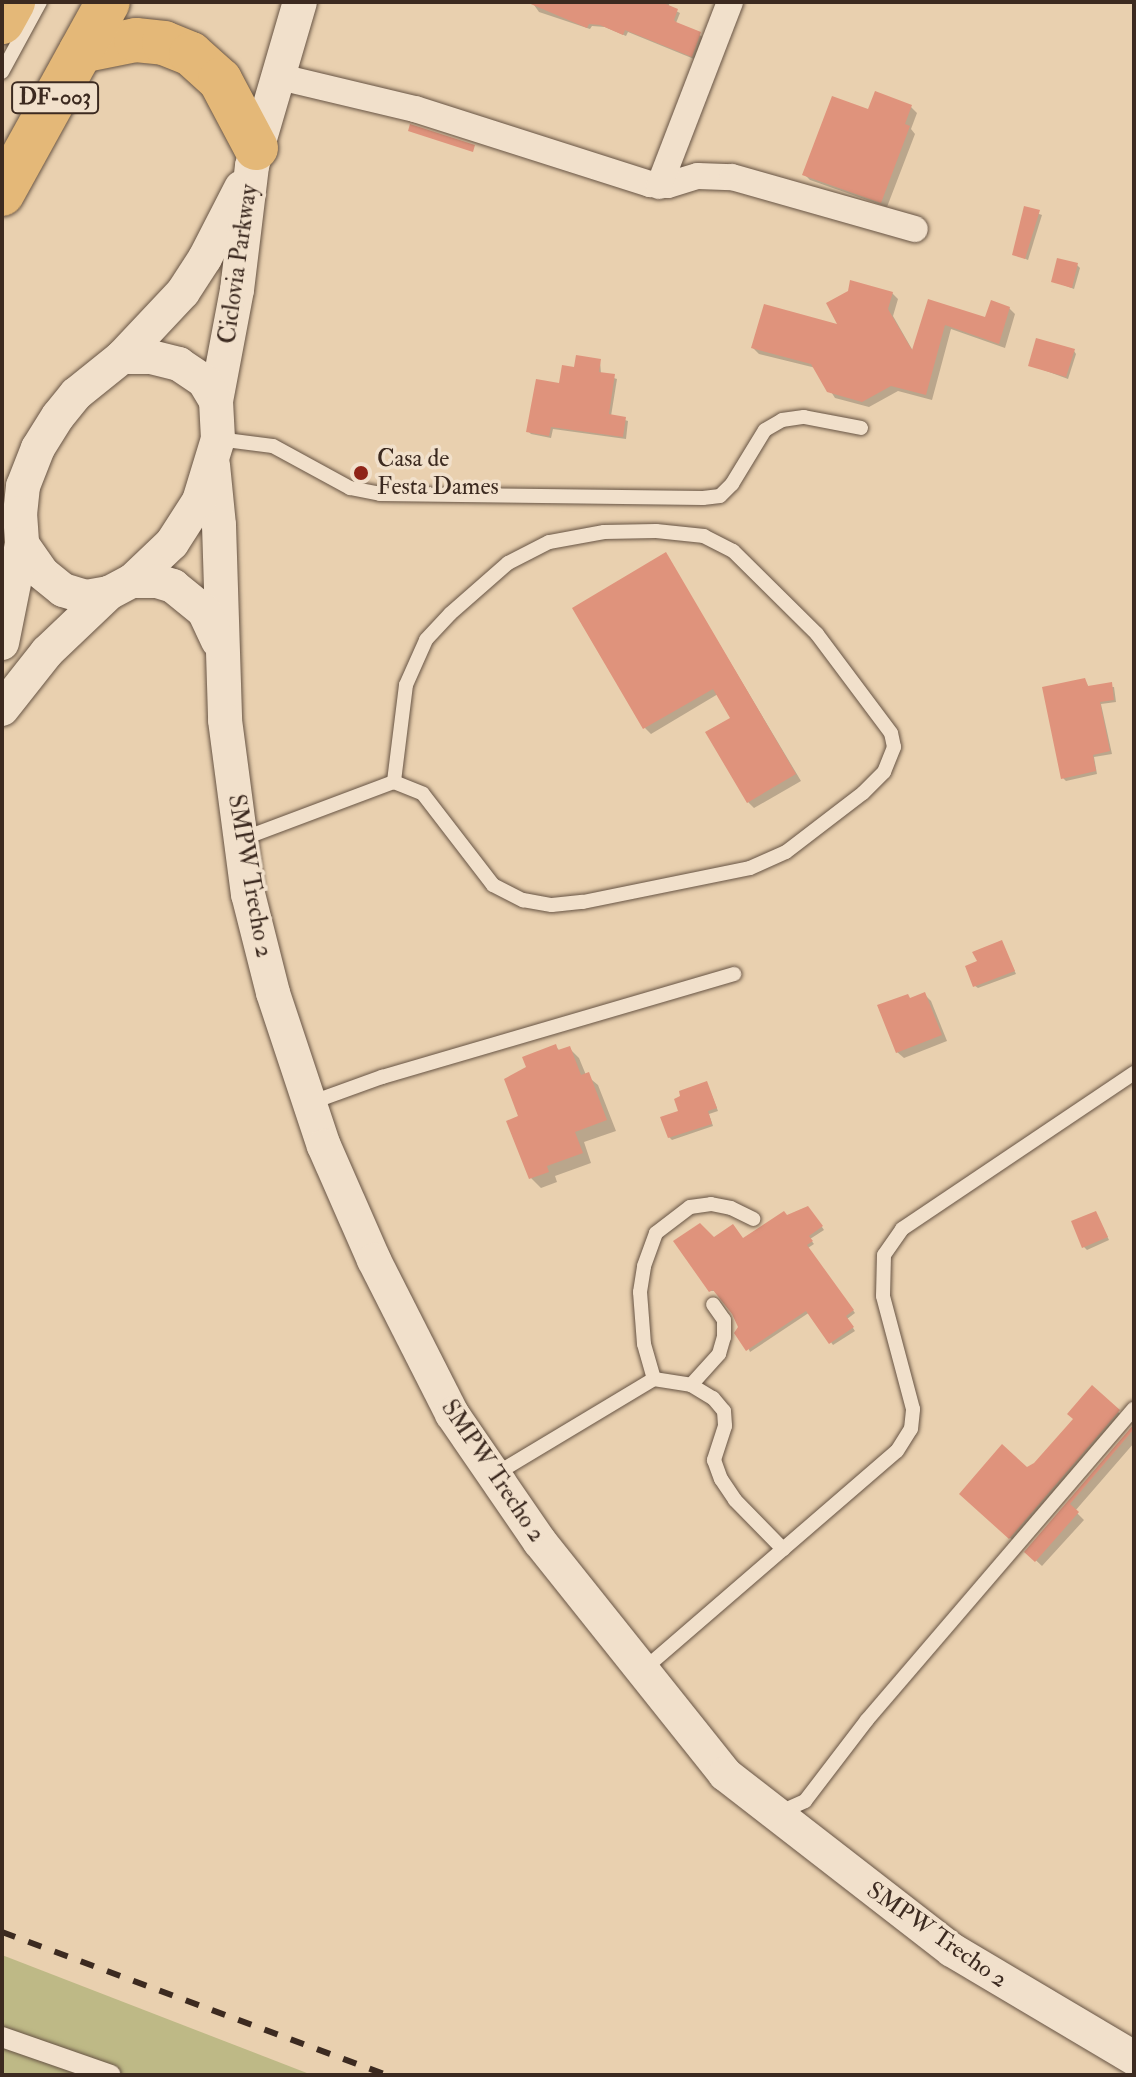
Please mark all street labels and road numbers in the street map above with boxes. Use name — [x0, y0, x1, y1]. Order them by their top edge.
road number: DF-003 — [11, 80, 99, 116]
street label: Ciclovia Parkway — [213, 182, 263, 346]
street label: SMPW Trecho 2 — [221, 792, 279, 960]
street label: SMPW Trecho 2 — [435, 1394, 551, 1548]
street label: SMPW Trecho 2 — [861, 1876, 1013, 1994]

